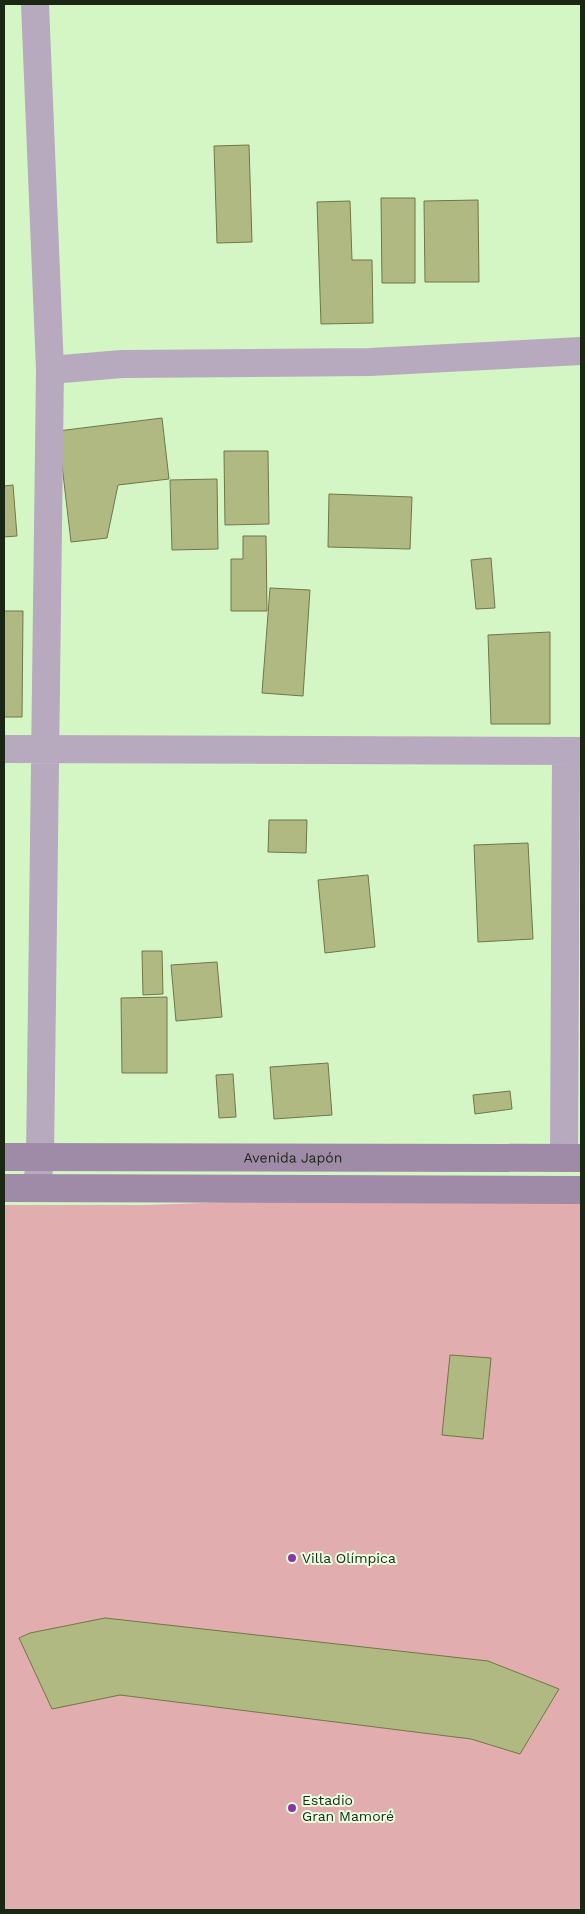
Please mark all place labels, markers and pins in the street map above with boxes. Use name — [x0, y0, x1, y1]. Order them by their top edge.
place label: Villa Olímpica — [302, 1550, 396, 1566]
marker: Villa Olímpica — [286, 1552, 298, 1564]
place label: Estadio Gran Mamoré — [302, 1792, 394, 1824]
marker: Estadio Gran Mamoré — [286, 1802, 298, 1814]

